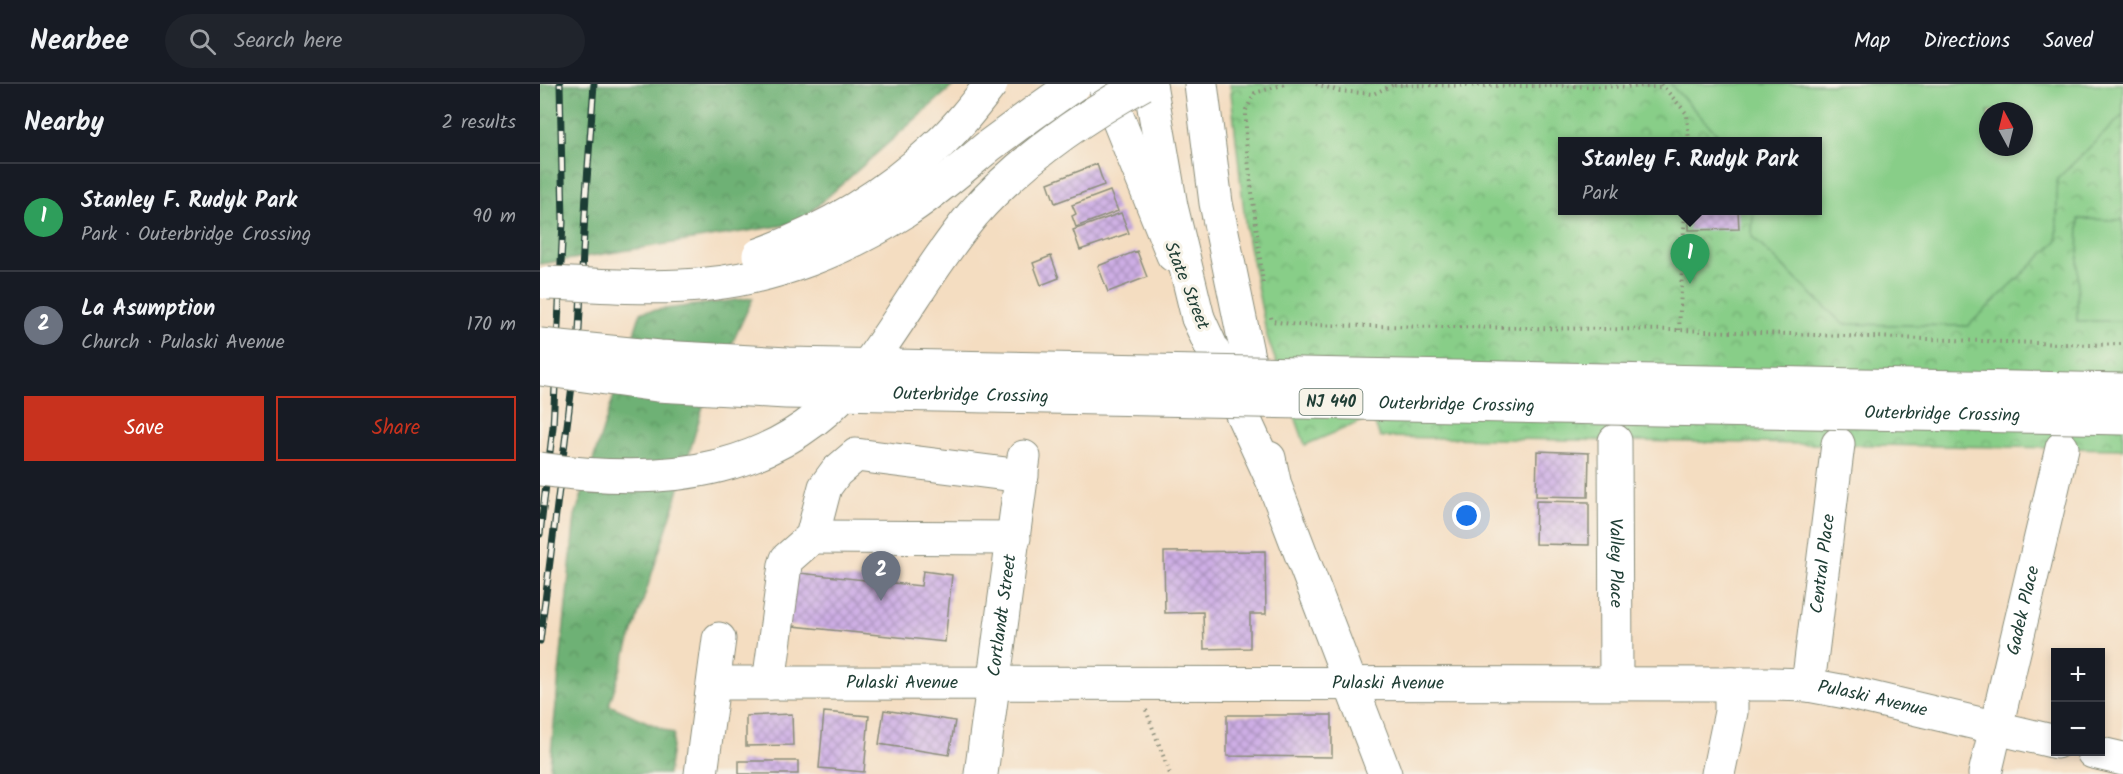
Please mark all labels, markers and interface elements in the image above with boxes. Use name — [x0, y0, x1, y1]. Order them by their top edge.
search box — [165, 14, 585, 68]
text: Nearbee — [30, 19, 129, 64]
text: Search here — [234, 24, 342, 59]
icon: search — [186, 25, 219, 58]
text: Map — [1854, 25, 1890, 58]
text: Directions — [1923, 25, 2010, 58]
text: Saved — [2043, 25, 2093, 58]
text: Nearby — [24, 102, 104, 144]
north arrow — [1979, 102, 2033, 156]
text: 2 results — [441, 107, 516, 139]
popup — [1558, 137, 1822, 215]
text: Stanley F. Rudyk Park — [1582, 143, 1798, 178]
text: Park — [1582, 178, 1618, 210]
text: Stanley F. Rudyk Park — [81, 184, 297, 219]
text: 1 — [40, 201, 47, 233]
text: 90 m — [472, 201, 516, 233]
text: Park · Outerbridge Crossing — [81, 219, 311, 251]
pin: 1 — [1670, 234, 1710, 284]
street label: State Street — [1155, 237, 1217, 335]
text: La Asumption — [81, 292, 215, 327]
text: 2 — [38, 309, 49, 341]
text: 170 m — [467, 309, 516, 341]
text: Church · Pulaski Avenue — [81, 327, 285, 359]
street label: Outerbridge Crossing — [892, 380, 1049, 412]
road number: NJ 440 — [1300, 389, 1362, 415]
street label: Outerbridge Crossing — [1378, 389, 1535, 421]
button: Save — [24, 396, 264, 461]
button: Share — [276, 396, 516, 461]
street label: Outerbridge Crossing — [1864, 398, 2021, 431]
your location — [1452, 501, 1481, 530]
street label: Central Place — [1802, 512, 1844, 616]
street label: Valley Place — [1601, 518, 1630, 608]
street label: Cortlandt Street — [980, 551, 1025, 678]
pin: 2 — [862, 552, 900, 601]
street label: Gadek Place — [1999, 563, 2048, 658]
map controls — [2051, 648, 2105, 756]
button: + — [2051, 648, 2105, 702]
street label: Pulaski Avenue — [846, 669, 958, 698]
street label: Pulaski Avenue — [1332, 669, 1444, 698]
street label: Pulaski Avenue — [1815, 673, 1930, 725]
button: − — [2051, 702, 2105, 756]

